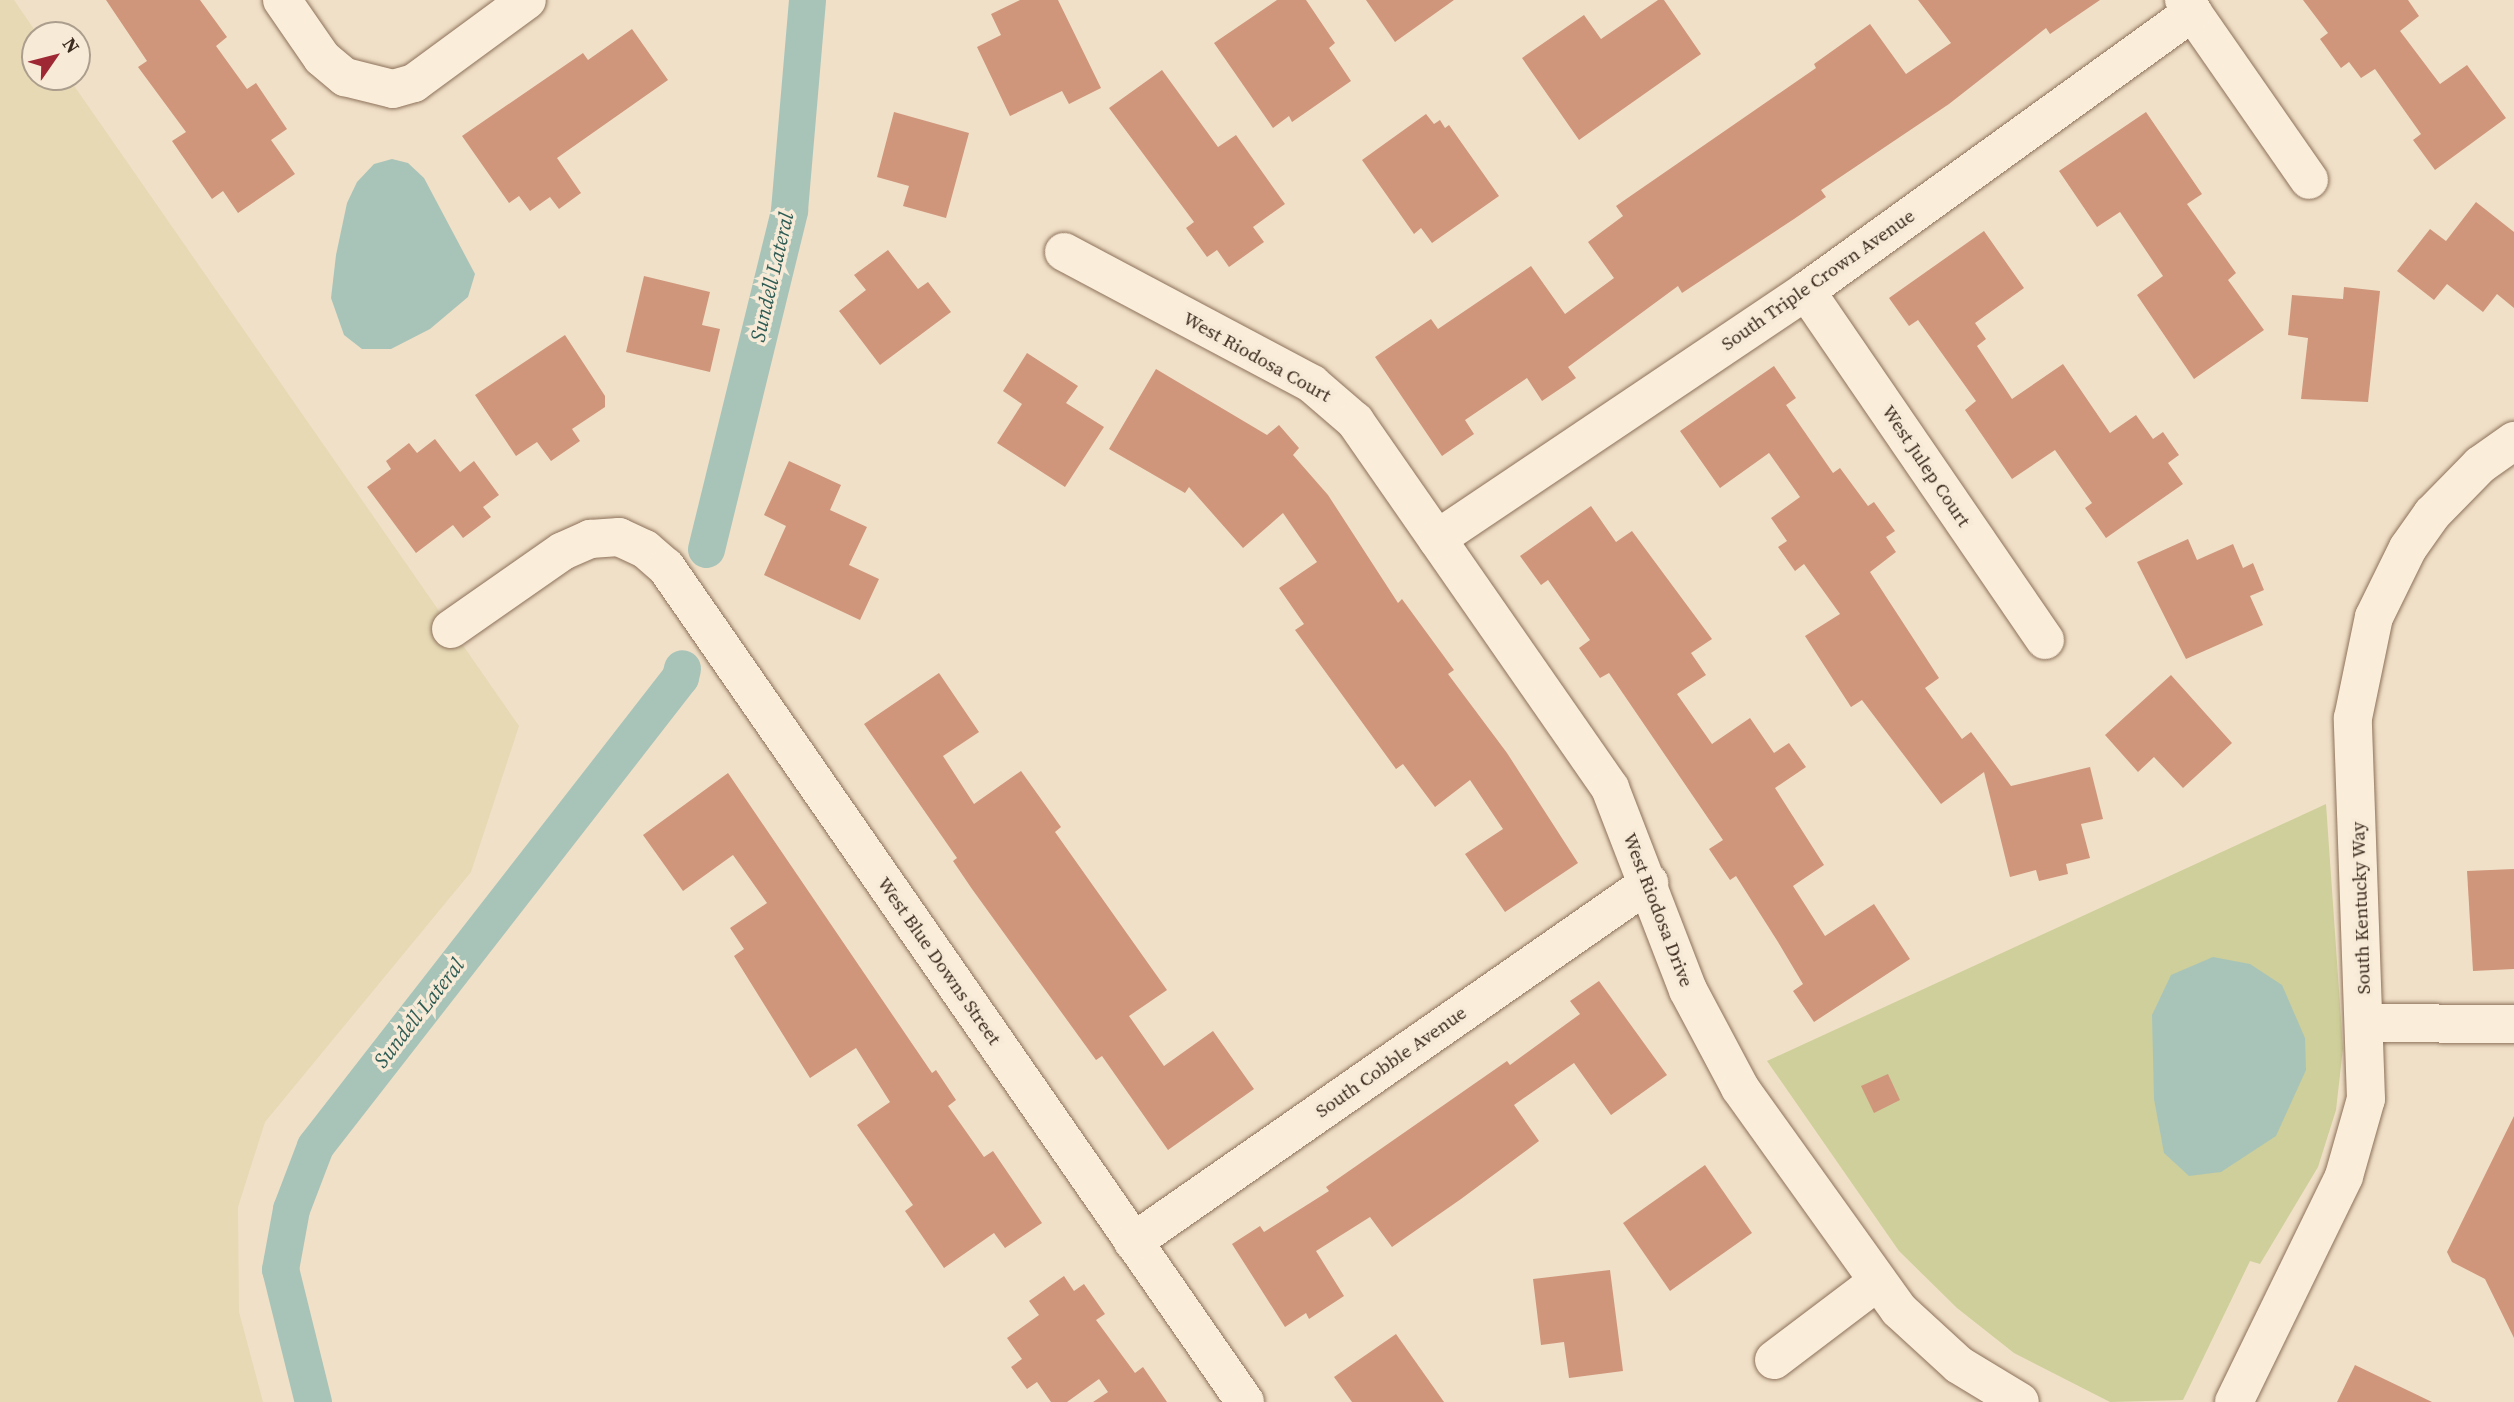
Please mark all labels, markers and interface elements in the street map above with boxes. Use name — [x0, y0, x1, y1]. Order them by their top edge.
north arrow — [21, 21, 91, 91]
text: N — [57, 32, 86, 58]
street label: South Triple Crown Avenue — [1717, 204, 1919, 356]
water label: Sundell Lateral — [745, 210, 799, 344]
street label: West Riodosa Court — [1179, 307, 1335, 407]
street label: West Julep Court — [1877, 401, 1975, 531]
street label: South Kentucky Way — [2347, 821, 2375, 995]
street label: West Riodosa Drive — [1618, 830, 1698, 990]
street label: West Blue Downs Street — [872, 873, 1006, 1049]
water label: Sundell Lateral — [368, 953, 470, 1073]
street label: South Cobble Avenue — [1311, 1001, 1471, 1123]

